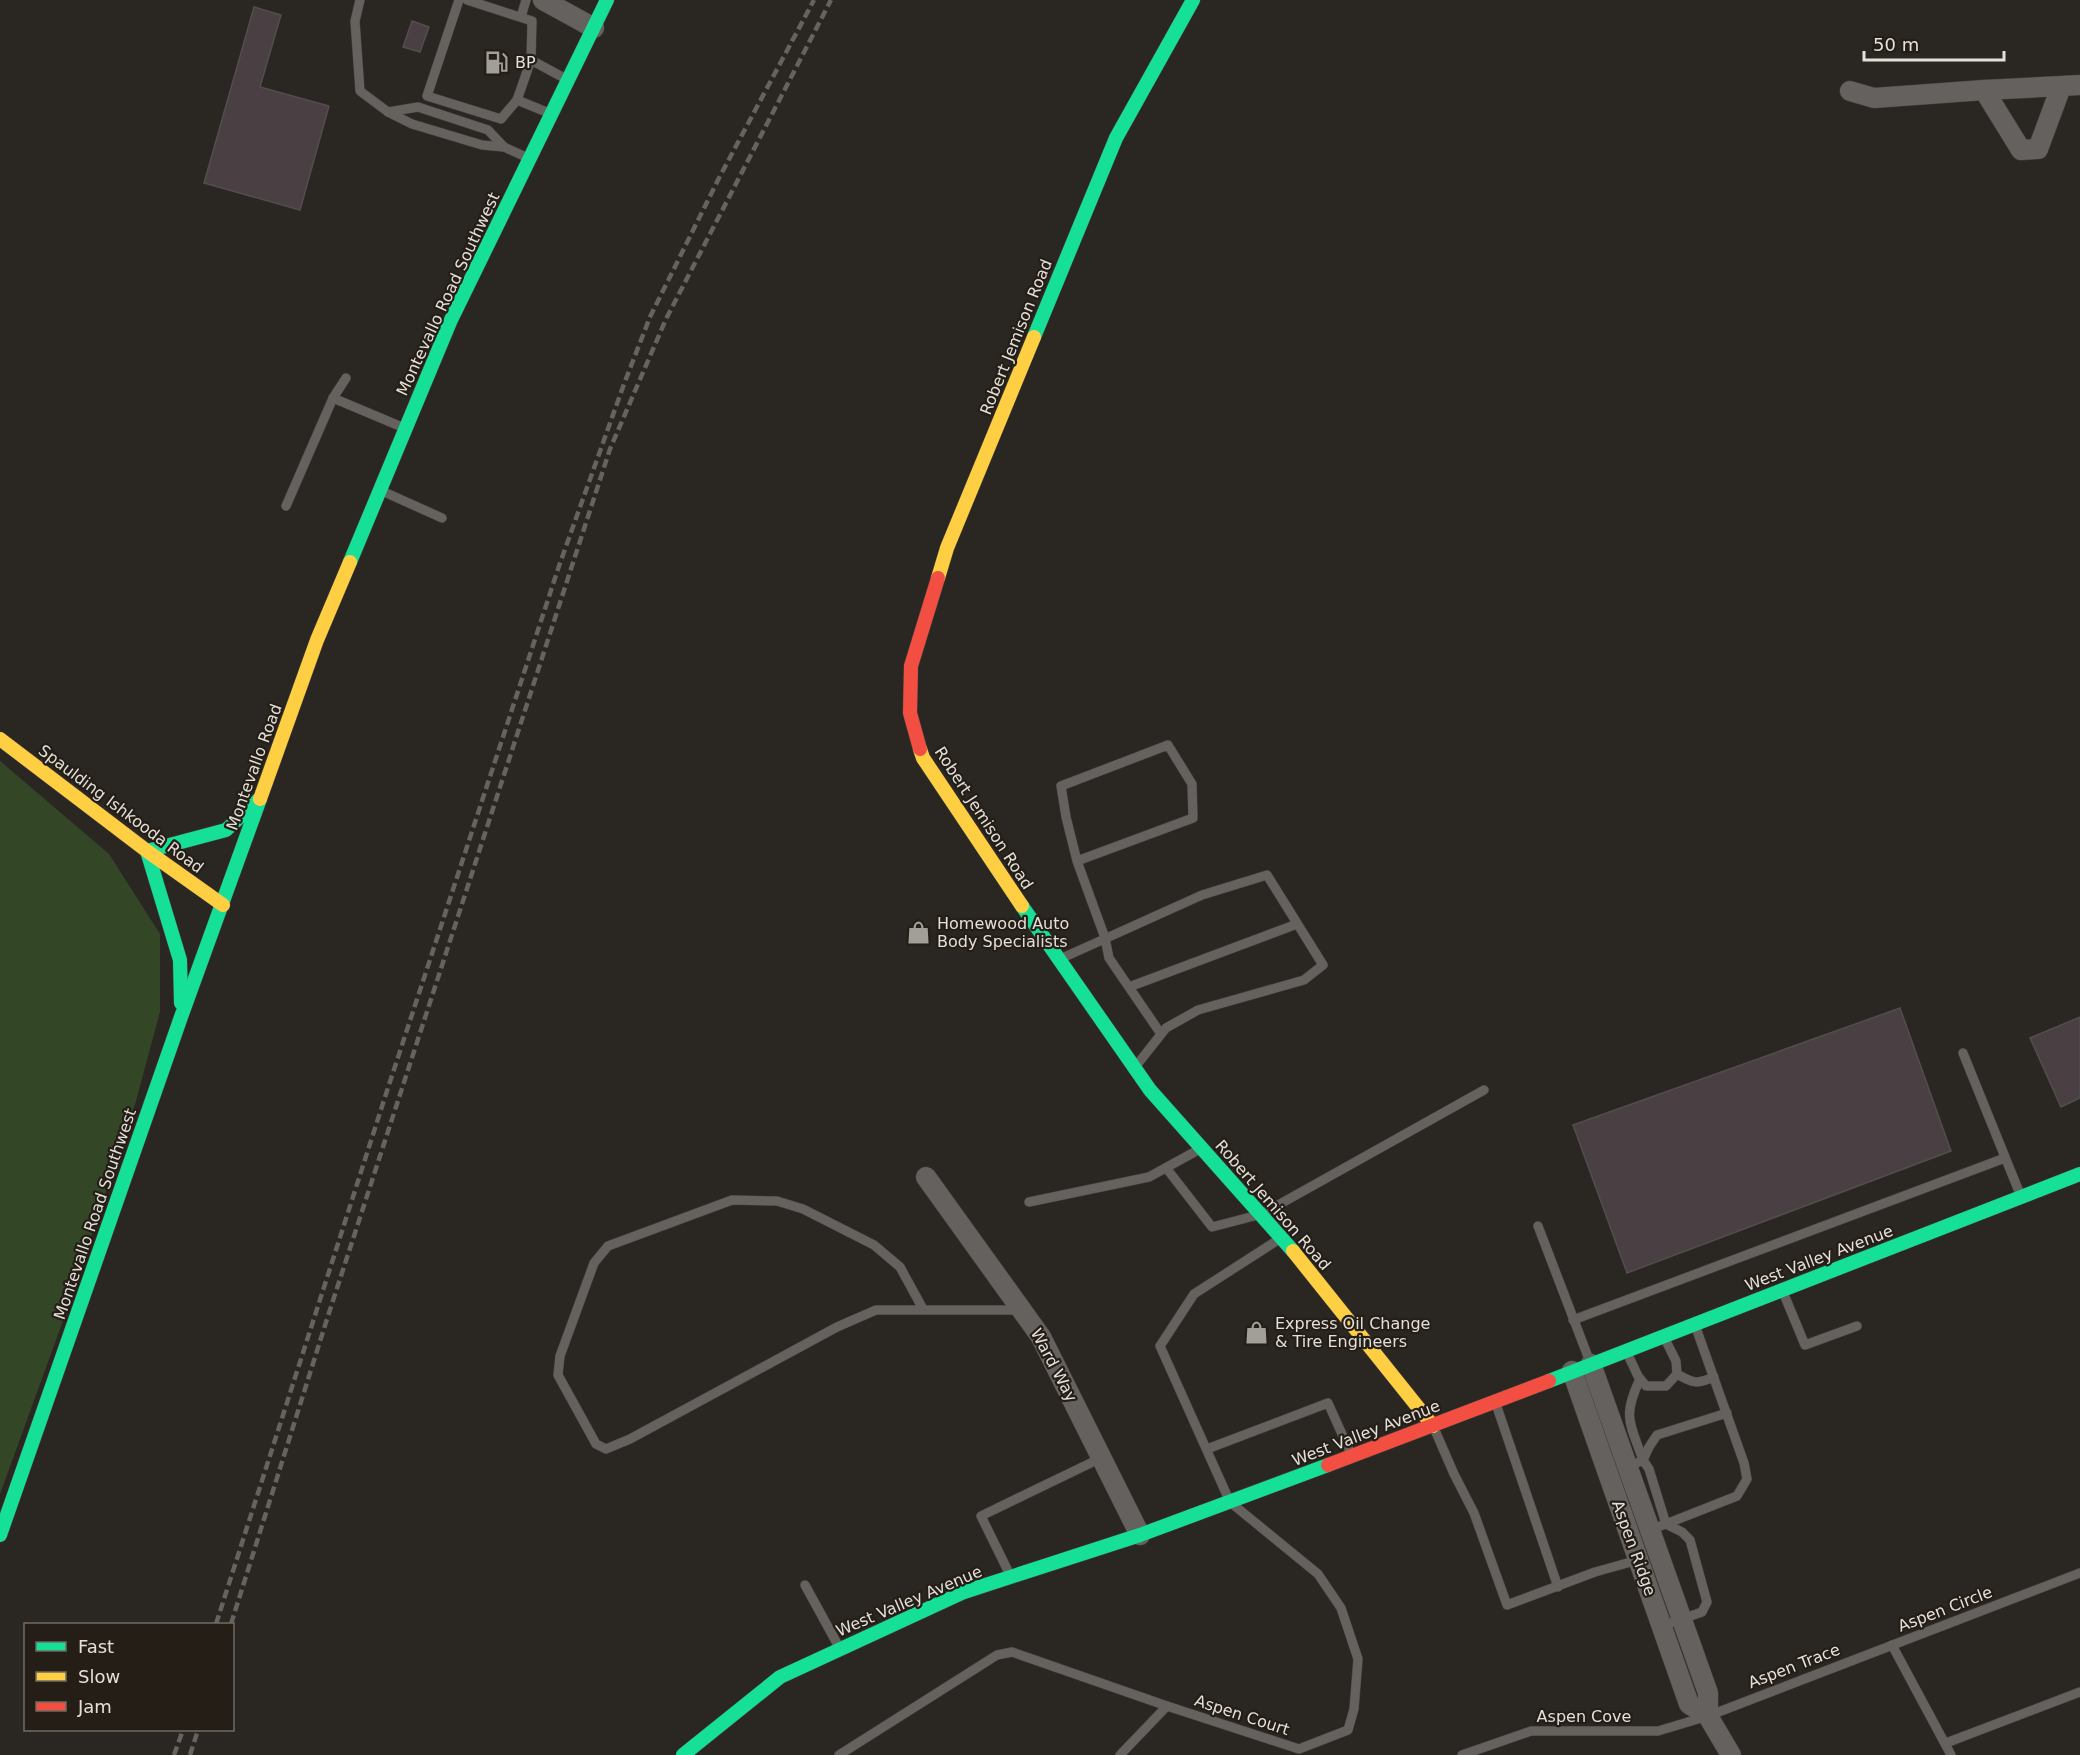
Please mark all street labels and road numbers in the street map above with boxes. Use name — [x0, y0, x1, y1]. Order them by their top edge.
street label: Montevallo Road Southwest — [392, 189, 504, 399]
street label: Robert Jemison Road — [976, 256, 1056, 418]
street label: Montevallo Road — [222, 701, 286, 833]
street label: Spaulding Ishkooda Road — [35, 741, 207, 877]
street label: Robert Jemison Road — [931, 743, 1037, 893]
street label: Montevallo Road Southwest — [50, 1106, 140, 1322]
street label: Robert Jemison Road — [1211, 1136, 1335, 1274]
street label: West Valley Avenue — [1742, 1221, 1896, 1295]
street label: Ward Way — [1027, 1325, 1081, 1405]
street label: West Valley Avenue — [1289, 1396, 1443, 1470]
street label: Aspen Ridge — [1608, 1498, 1660, 1598]
street label: West Valley Avenue — [833, 1562, 985, 1640]
street label: Aspen Circle — [1895, 1582, 1995, 1636]
street label: Aspen Trace — [1745, 1640, 1843, 1692]
street label: Aspen Court — [1192, 1691, 1292, 1739]
street label: Aspen Cove — [1537, 1707, 1631, 1726]

